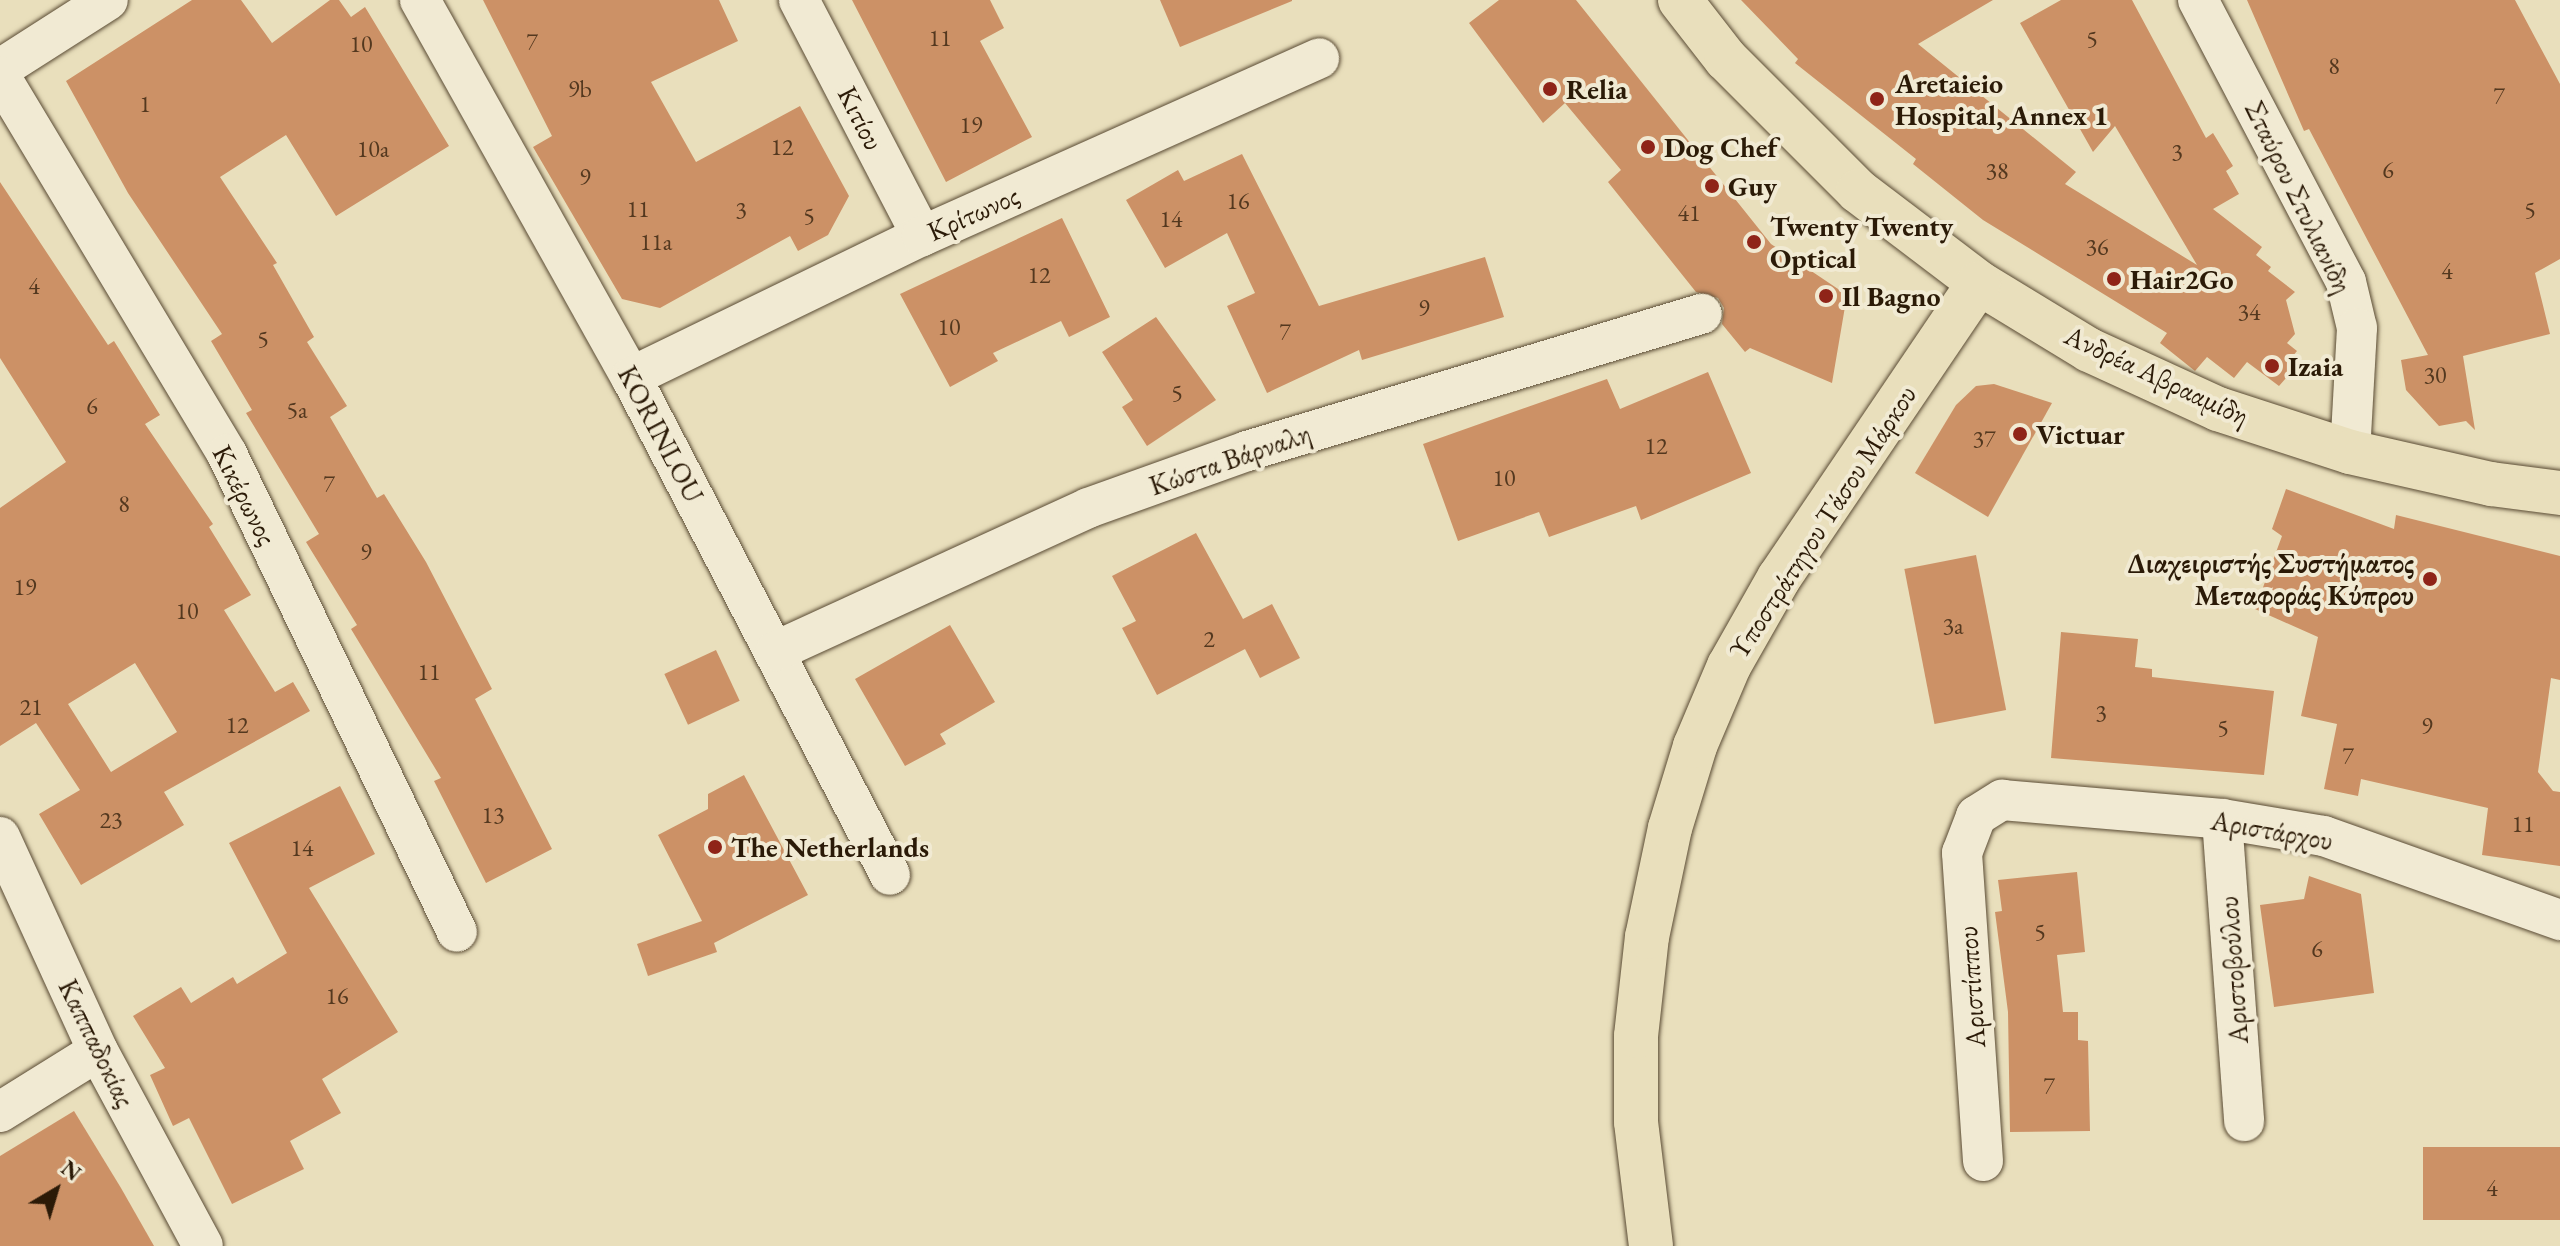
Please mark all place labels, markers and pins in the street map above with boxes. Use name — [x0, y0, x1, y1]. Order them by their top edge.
place label: Aretaieio Hospital, Annex 1 — [1895, 66, 2108, 132]
place label: Relia — [1566, 72, 1627, 106]
marker: Relia — [1541, 80, 1559, 98]
marker: Aretaieio Hospital, Annex 1 — [1866, 88, 1888, 110]
place label: Dog Chef — [1664, 130, 1777, 164]
marker: Dog Chef — [1639, 138, 1657, 156]
place label: Guy — [1728, 169, 1777, 203]
marker: Guy — [1703, 177, 1721, 195]
place label: Twenty Twenty Optical — [1770, 209, 1953, 275]
marker: Twenty Twenty Optical — [1745, 233, 1763, 251]
place label: Hair2Go — [2130, 262, 2234, 296]
marker: Hair2Go — [2105, 270, 2123, 288]
place label: Il Bagno — [1842, 279, 1941, 313]
marker: Il Bagno — [1817, 287, 1835, 305]
place label: Izaia — [2288, 349, 2343, 383]
marker: Izaia — [2263, 357, 2281, 375]
place label: Victuar — [2036, 417, 2125, 451]
marker: Victuar — [2011, 425, 2029, 443]
place label: Διαχειριστής Συστήματος Μεταφοράς Κύπρου — [2128, 546, 2414, 612]
marker: Διαχειριστής Συστήματος Μεταφοράς Κύπρου — [2421, 570, 2439, 588]
place label: The Netherlands — [731, 830, 929, 864]
marker: The Netherlands — [706, 838, 724, 856]

